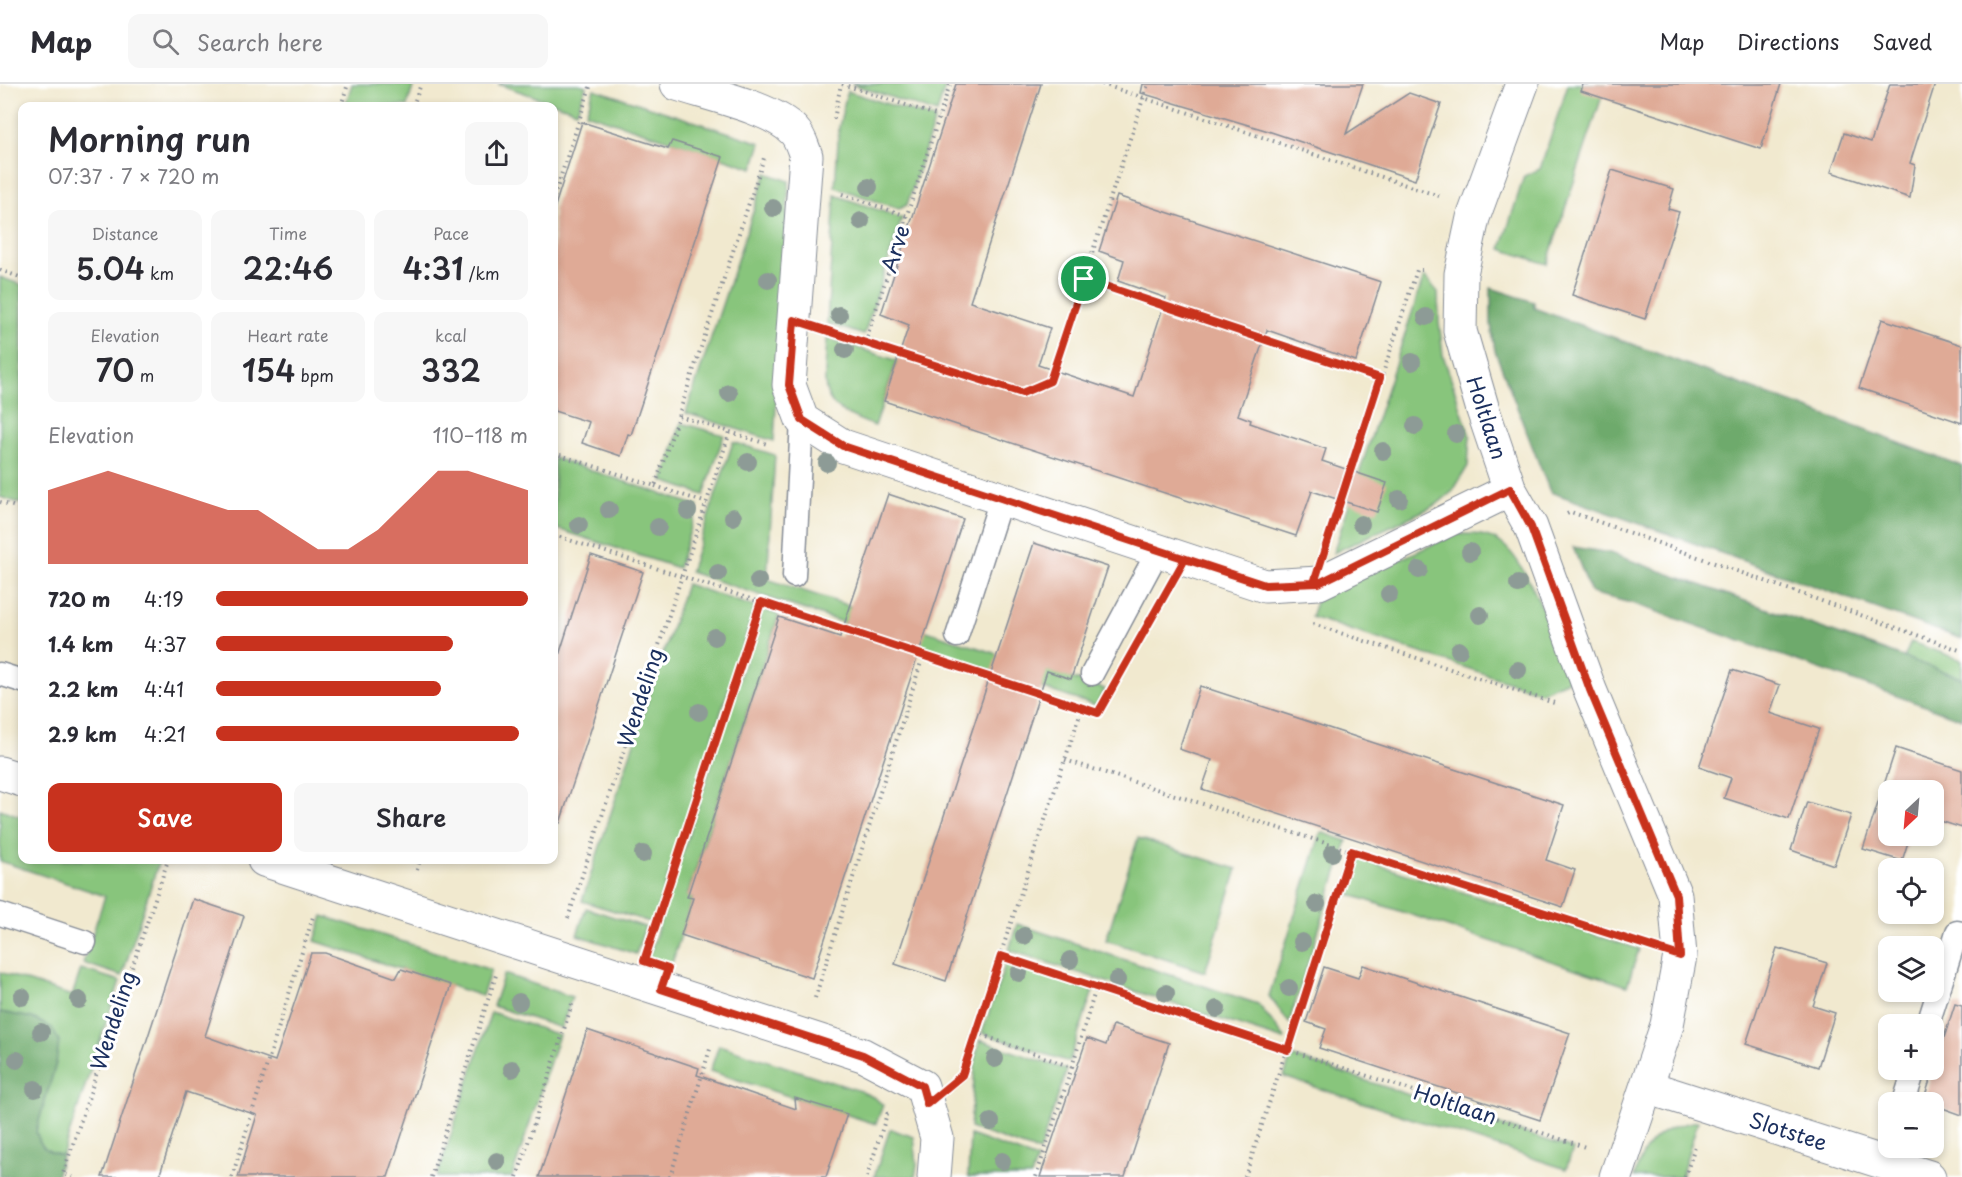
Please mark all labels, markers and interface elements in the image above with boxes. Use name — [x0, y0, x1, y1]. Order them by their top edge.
search box — [128, 14, 548, 68]
text: Map — [30, 20, 92, 63]
icon: search — [149, 25, 182, 58]
text: Search here — [197, 25, 323, 58]
text: Map — [1659, 25, 1704, 57]
text: Directions — [1737, 25, 1839, 57]
text: Saved — [1872, 25, 1932, 57]
text: Morning run — [48, 113, 251, 163]
button: share — [465, 122, 528, 185]
text: 07:37 · 7 × 720 m — [48, 161, 220, 191]
street label: Arve — [871, 220, 917, 276]
text: Distance — [91, 221, 159, 245]
text: Time — [269, 221, 307, 245]
text: Pace — [433, 221, 469, 245]
text: 5.04 — [76, 245, 145, 290]
text: 22:46 — [243, 245, 333, 290]
text: 4:31 — [403, 245, 464, 290]
pin — [1058, 253, 1109, 304]
text: km — [145, 261, 174, 285]
text: /km — [464, 261, 499, 285]
icon: arrive — [1067, 262, 1100, 295]
text: Elevation — [90, 323, 160, 347]
text: Heart rate — [248, 323, 328, 347]
text: kcal — [435, 323, 467, 347]
text: 70 — [96, 347, 134, 392]
text: 154 — [242, 347, 296, 392]
text: 332 — [421, 347, 481, 392]
text: m — [134, 363, 154, 387]
text: bpm — [296, 363, 334, 387]
street label: Holtlaan — [1459, 372, 1516, 463]
text: Elevation — [48, 420, 134, 450]
text: 110–118 m — [432, 420, 528, 450]
text: 720 m — [48, 584, 110, 614]
text: 4:19 — [144, 584, 184, 614]
text: 1.4 km — [48, 629, 114, 659]
text: 4:37 — [144, 629, 186, 659]
street label: Wendeling — [608, 644, 670, 751]
text: 2.2 km — [48, 674, 118, 704]
text: 4:41 — [144, 674, 184, 704]
text: 2.9 km — [48, 719, 117, 749]
text: 4:21 — [144, 719, 186, 749]
north arrow — [1878, 780, 1944, 846]
map controls — [1878, 780, 1944, 1158]
button: Save — [48, 783, 282, 852]
button: Share — [294, 783, 528, 852]
button: locate — [1878, 858, 1944, 924]
button: layers — [1878, 936, 1944, 1002]
street label: Wendeling — [81, 967, 143, 1074]
button: + — [1878, 1014, 1944, 1080]
street label: Holtlaan — [1410, 1075, 1501, 1132]
button: − — [1878, 1092, 1944, 1158]
street label: Slotstee — [1745, 1102, 1832, 1158]

